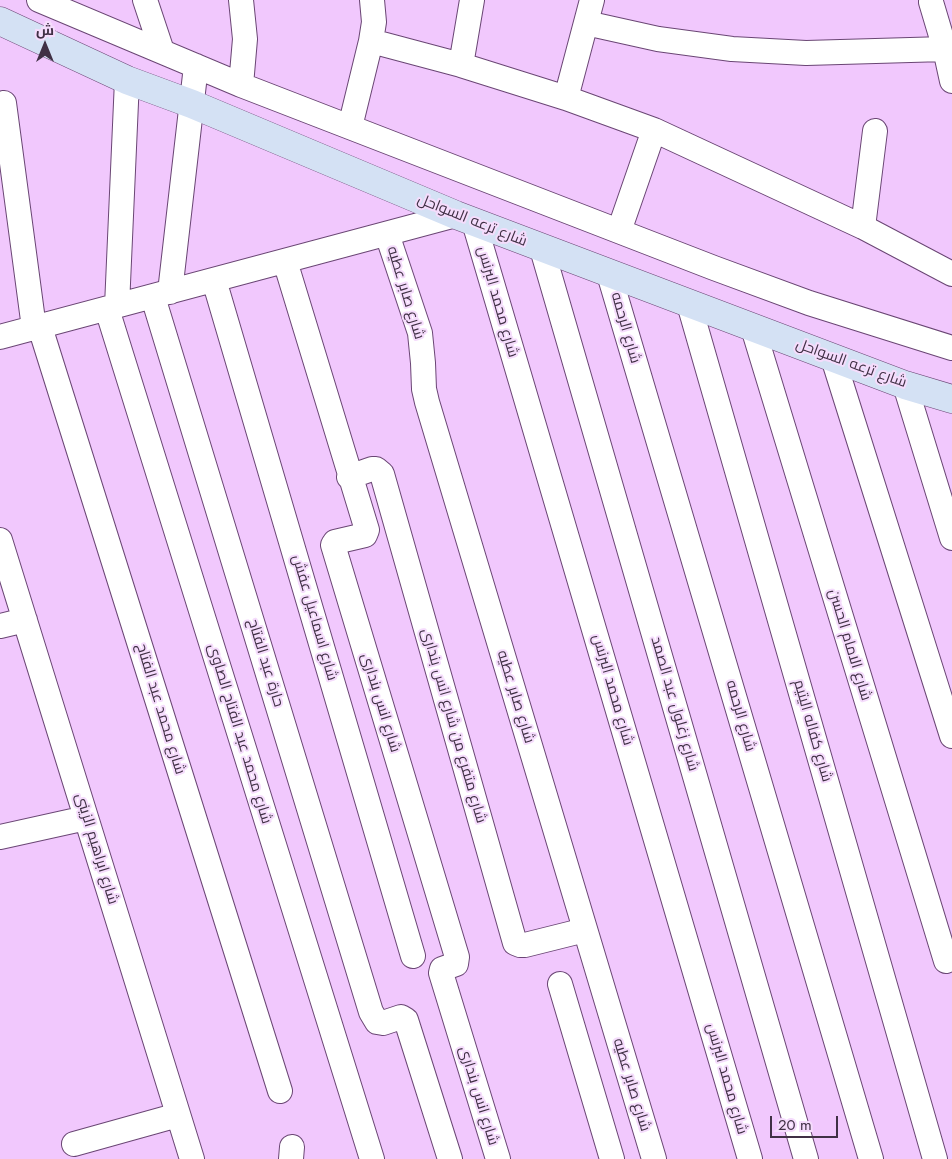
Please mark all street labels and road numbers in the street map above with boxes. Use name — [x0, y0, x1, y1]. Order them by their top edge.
street label: شارع ترعه السواحل — [415, 191, 529, 251]
street label: شارع صابر عطيه — [382, 244, 428, 342]
street label: شارع محمد البرنس — [473, 244, 521, 360]
street label: شارع الرحمه — [606, 290, 644, 366]
street label: شارع ترعه السواحل — [793, 336, 909, 392]
street label: شارع اسماعيل عفش — [287, 553, 341, 683]
street label: شارع الامام الحسن — [824, 587, 874, 703]
street label: حارة عبد الفتاح — [243, 617, 287, 709]
street label: شارع متفرع من شارع انس بندارى — [417, 627, 489, 825]
street label: شارع محمد البرنس — [588, 632, 636, 748]
street label: شارع زغلول عبد الصمد — [646, 635, 702, 773]
street label: شارع محمد عبد الفتاح — [132, 641, 188, 777]
street label: شارع محمد عبد الفتاح الصاوى — [203, 642, 275, 826]
street label: شارع صابر عطيه — [492, 648, 538, 746]
street label: شارع انس بندارى — [356, 651, 404, 755]
street label: شارع الرحمه — [721, 678, 759, 754]
street label: شارع كفاله اليتيم — [789, 678, 835, 784]
street label: شارع ابراهيم الزينى — [71, 791, 121, 907]
street label: شارع محمد البرنس — [702, 1021, 750, 1137]
street label: شارع صابر عطيه — [608, 1036, 654, 1134]
street label: شارع انس بندارى — [454, 1044, 502, 1148]

